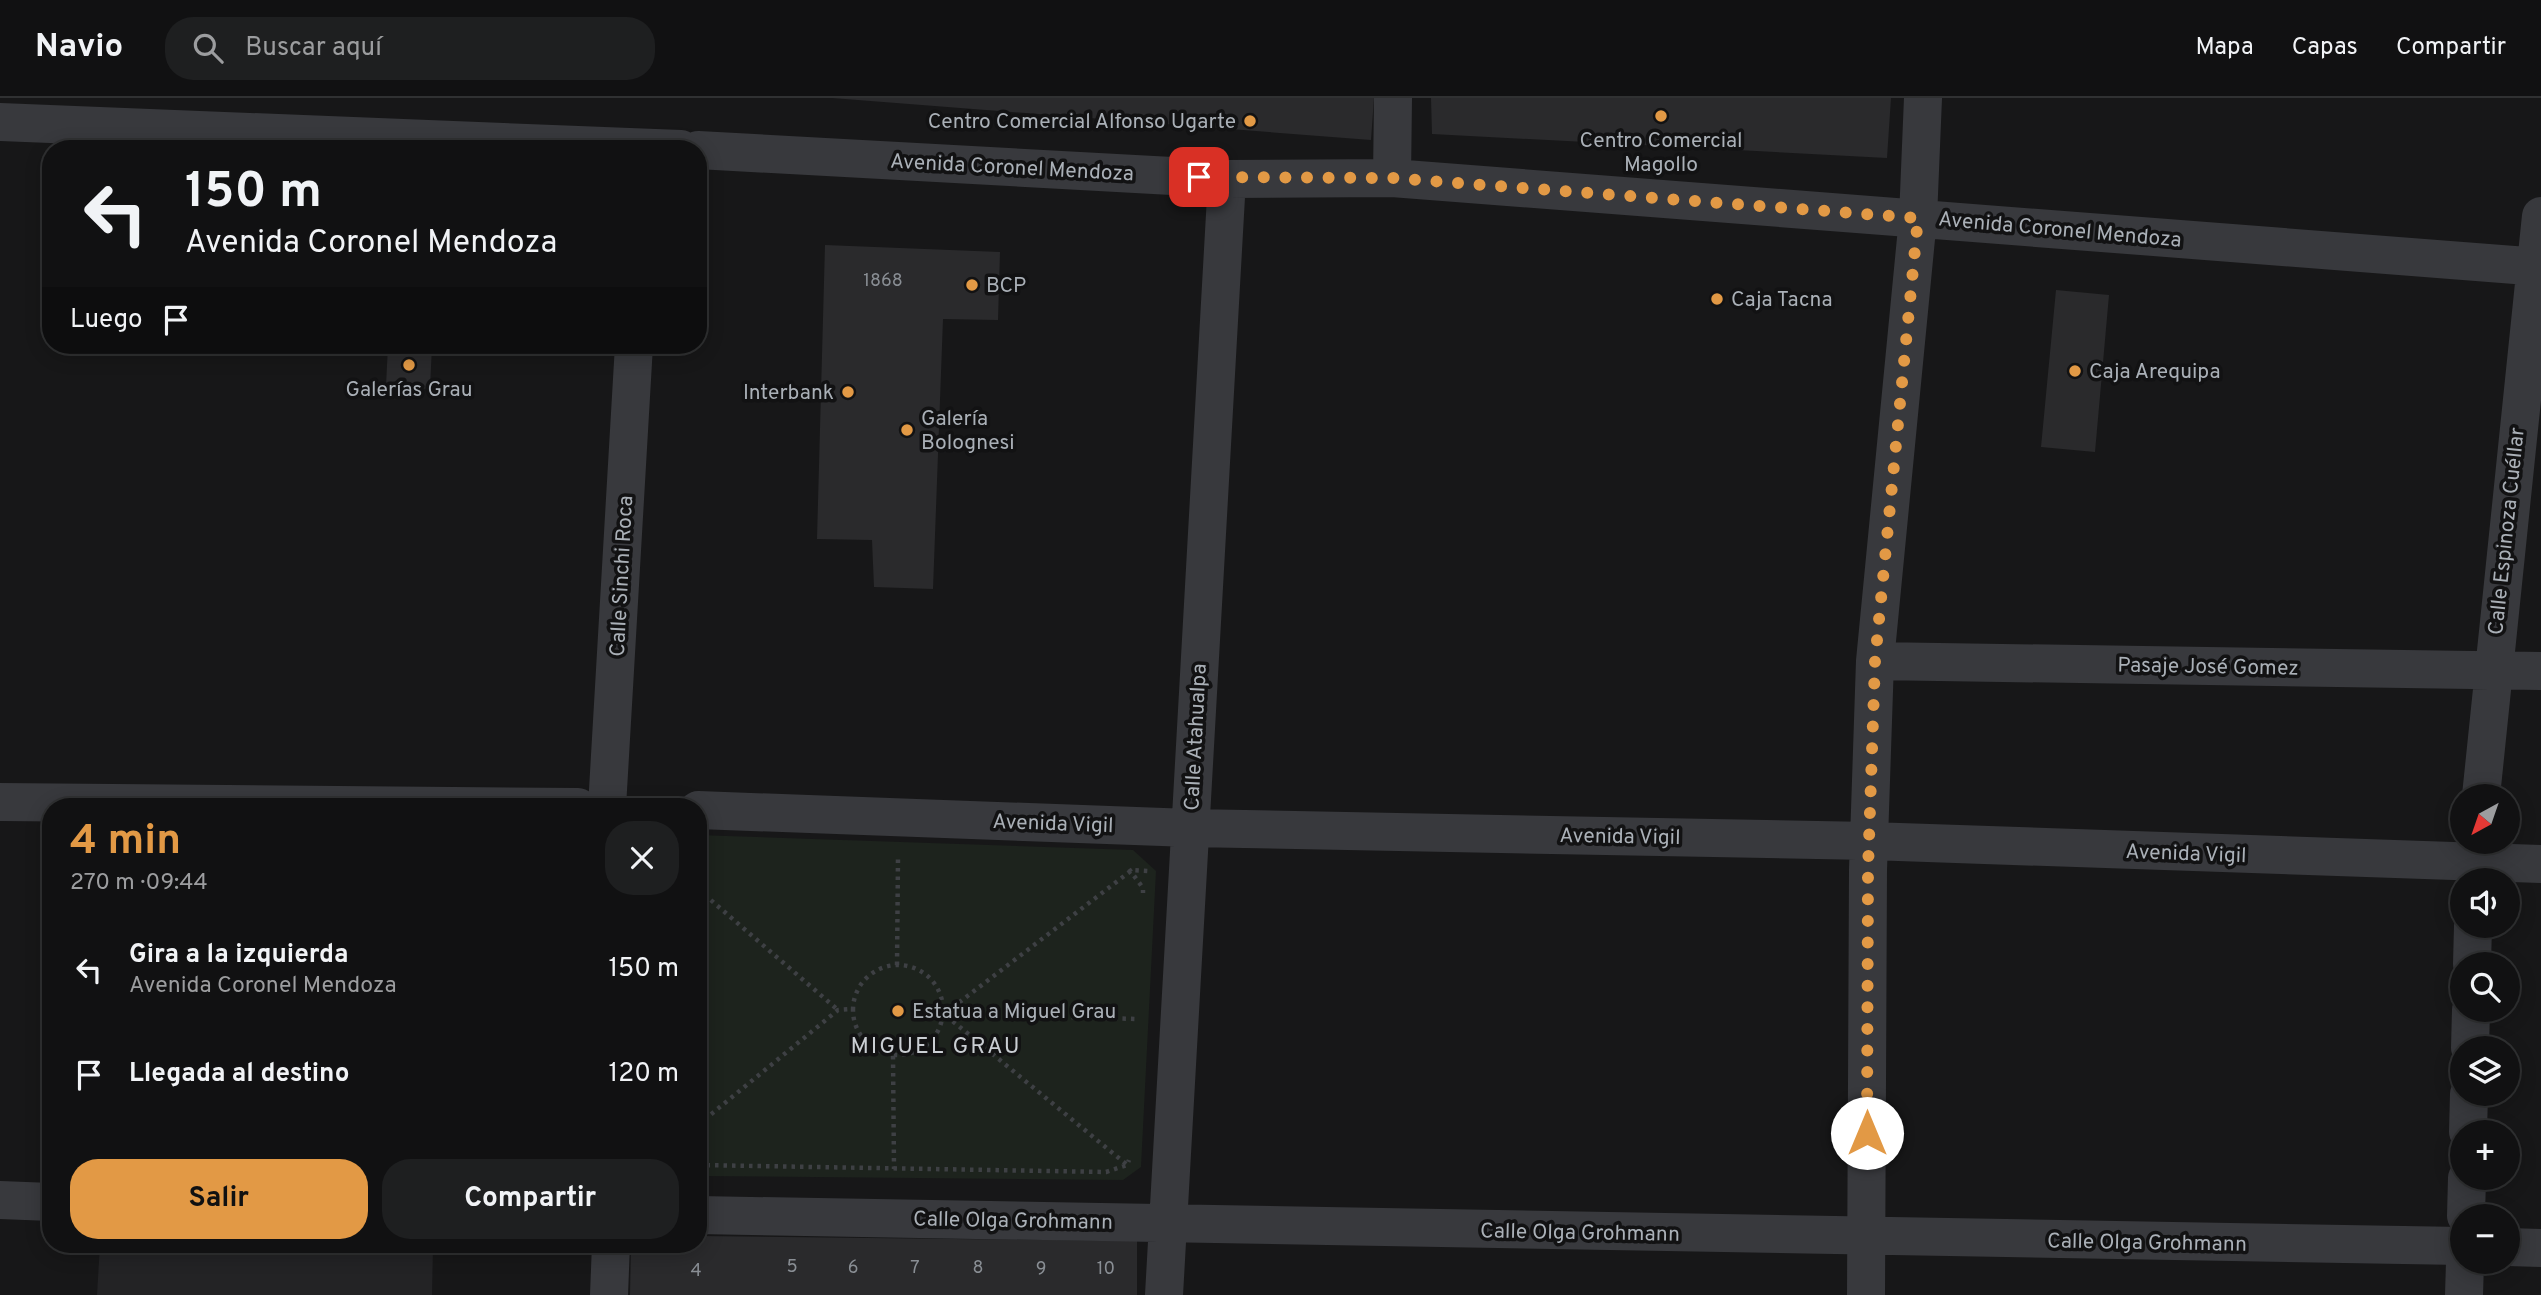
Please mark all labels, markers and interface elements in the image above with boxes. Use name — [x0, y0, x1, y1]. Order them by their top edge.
search box — [165, 17, 655, 80]
text: Navio — [35, 27, 123, 69]
icon: search — [189, 29, 227, 67]
text: Buscar aquí — [245, 32, 382, 65]
text: Mapa — [2196, 33, 2254, 63]
text: Capas — [2292, 33, 2358, 63]
text: Compartir — [2396, 33, 2506, 63]
marker: Centro Comercial Magollo — [1653, 108, 1669, 124]
place label: Centro Comercial Alfonso Ugarte — [928, 109, 1236, 136]
marker: Centro Comercial Alfonso Ugarte — [1242, 113, 1258, 129]
place label: Centro Comercial Magollo — [1579, 128, 1743, 179]
pin — [1169, 147, 1229, 207]
street label: Avenida Coronel Mendoza — [889, 149, 1135, 188]
icon: arrive — [1180, 158, 1218, 196]
text: 150 m — [185, 163, 322, 225]
icon: left — [70, 168, 161, 259]
street label: Avenida Coronel Mendoza — [1937, 206, 2183, 255]
text: Avenida Coronel Mendoza — [185, 224, 557, 264]
house number: 1868 — [863, 270, 903, 293]
place label: BCP — [986, 273, 1026, 300]
marker: BCP — [964, 277, 980, 293]
place label: Caja Tacna — [1731, 287, 1833, 314]
marker: Caja Tacna — [1709, 291, 1725, 307]
icon: arrive — [157, 301, 195, 339]
text: Luego — [70, 304, 143, 337]
marker: Galerías Grau — [401, 357, 417, 373]
place label: Caja Arequipa — [2089, 359, 2221, 386]
marker: Caja Arequipa — [2067, 363, 2083, 379]
place label: Galerías Grau — [346, 377, 472, 404]
place label: Interbank — [743, 380, 834, 407]
marker: Interbank — [840, 384, 856, 400]
place label: Galería Bolognesi — [921, 406, 1015, 457]
marker: Galería Bolognesi — [899, 422, 915, 438]
street label: Calle Espinoza Cuéllar — [2483, 426, 2532, 636]
street label: Calle Sinchi Roca — [605, 495, 640, 657]
street label: Pasaje José Gomez — [2117, 652, 2299, 683]
street label: Calle Atahualpa — [1179, 663, 1214, 811]
north arrow — [2450, 784, 2520, 854]
map controls — [2450, 784, 2520, 1274]
street label: Avenida Vigil — [992, 809, 1114, 840]
text: 4 min — [70, 816, 181, 869]
button: close — [605, 821, 679, 895]
street label: Avenida Vigil — [1559, 823, 1681, 852]
street label: Avenida Vigil — [2125, 839, 2247, 870]
button: sound — [2450, 868, 2520, 938]
text: 270 m · 09:44 — [70, 869, 208, 898]
text: Gira a la izquierda — [129, 939, 348, 972]
icon: left — [70, 951, 108, 989]
button: search — [2450, 952, 2520, 1022]
text: 150 m — [608, 953, 679, 986]
text: Avenida Coronel Mendoza — [129, 972, 397, 1001]
place label: Estatua a Miguel Grau — [912, 999, 1116, 1026]
marker: Estatua a Miguel Grau — [890, 1003, 906, 1019]
district label: MIGUEL GRAU — [850, 1033, 1022, 1062]
button: layers — [2450, 1036, 2520, 1106]
icon: arrive — [70, 1056, 108, 1094]
text: Llegada al destino — [129, 1058, 349, 1091]
text: 120 m — [609, 1058, 679, 1091]
position arrow — [1830, 1096, 1904, 1170]
button: + — [2450, 1120, 2520, 1190]
button: Salir — [70, 1159, 368, 1239]
button: Compartir — [382, 1159, 679, 1239]
button: − — [2450, 1204, 2520, 1274]
street label: Calle Olga Grohmann — [913, 1206, 1113, 1237]
street label: Calle Olga Grohmann — [1480, 1218, 1680, 1249]
street label: Calle Olga Grohmann — [2047, 1228, 2247, 1259]
house number: 5 — [786, 1256, 798, 1279]
house number: 6 — [848, 1257, 858, 1280]
house number: 7 — [910, 1257, 920, 1280]
house number: 8 — [973, 1257, 984, 1280]
house number: 9 — [1036, 1258, 1046, 1281]
house number: 10 — [1097, 1258, 1115, 1281]
house number: 4 — [690, 1260, 702, 1283]

